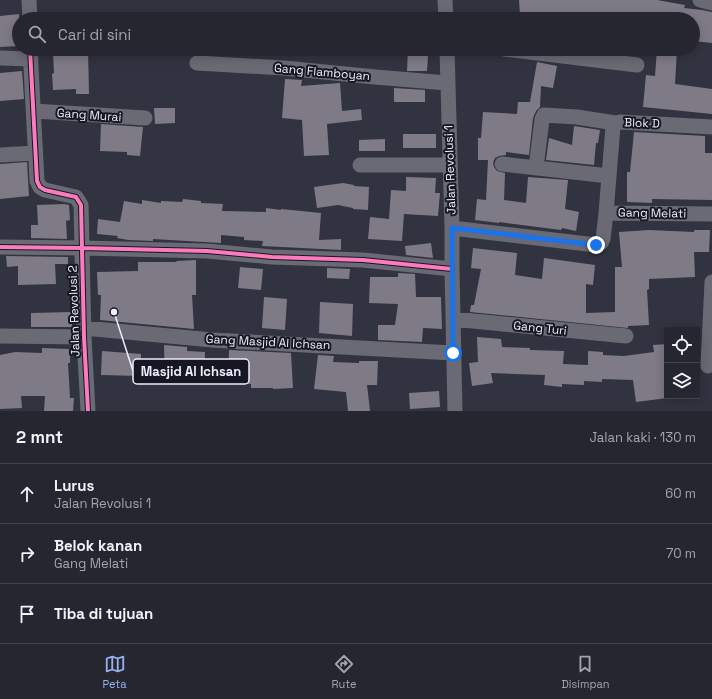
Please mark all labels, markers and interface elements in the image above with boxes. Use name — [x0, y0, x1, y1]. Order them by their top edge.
search box — [12, 12, 700, 56]
icon: search — [26, 23, 48, 45]
text: Cari di sini — [58, 25, 131, 44]
street label: Gang Flamboyan — [273, 60, 371, 84]
street label: Gang Murai — [56, 105, 122, 125]
street label: Blok D — [624, 114, 660, 132]
street label: Jalan Revolusi 1 — [440, 125, 460, 215]
street label: Gang Melati — [618, 204, 686, 222]
route end — [587, 236, 605, 254]
street label: Jalan Revolusi 2 — [64, 265, 84, 357]
street label: Gang Turi — [513, 317, 568, 339]
map controls — [664, 327, 700, 399]
button: locate — [664, 327, 700, 363]
street label: Gang Masjid Al Ichsan — [205, 331, 331, 353]
route start — [444, 344, 462, 362]
callout: Masjid Al Ichsan — [133, 359, 249, 384]
text: Masjid Al Ichsan — [141, 363, 241, 380]
button: layers — [664, 363, 700, 399]
text: 2 mnt — [16, 426, 63, 448]
text: Jalan kaki · 130 m — [589, 429, 696, 446]
text: Lurus — [54, 476, 94, 495]
icon: ahead — [16, 483, 38, 505]
text: 60 m — [665, 485, 696, 502]
text: Jalan Revolusi 1 — [54, 495, 151, 512]
text: Belok kanan — [54, 536, 142, 555]
icon: right — [16, 543, 38, 565]
text: 70 m — [666, 545, 696, 562]
text: Gang Melati — [54, 555, 128, 572]
icon: arrive — [16, 603, 38, 625]
text: Tiba di tujuan — [54, 604, 153, 623]
tab: Peta — [102, 653, 127, 691]
tab: Rute — [331, 653, 357, 691]
tab: Disimpan — [561, 653, 610, 691]

